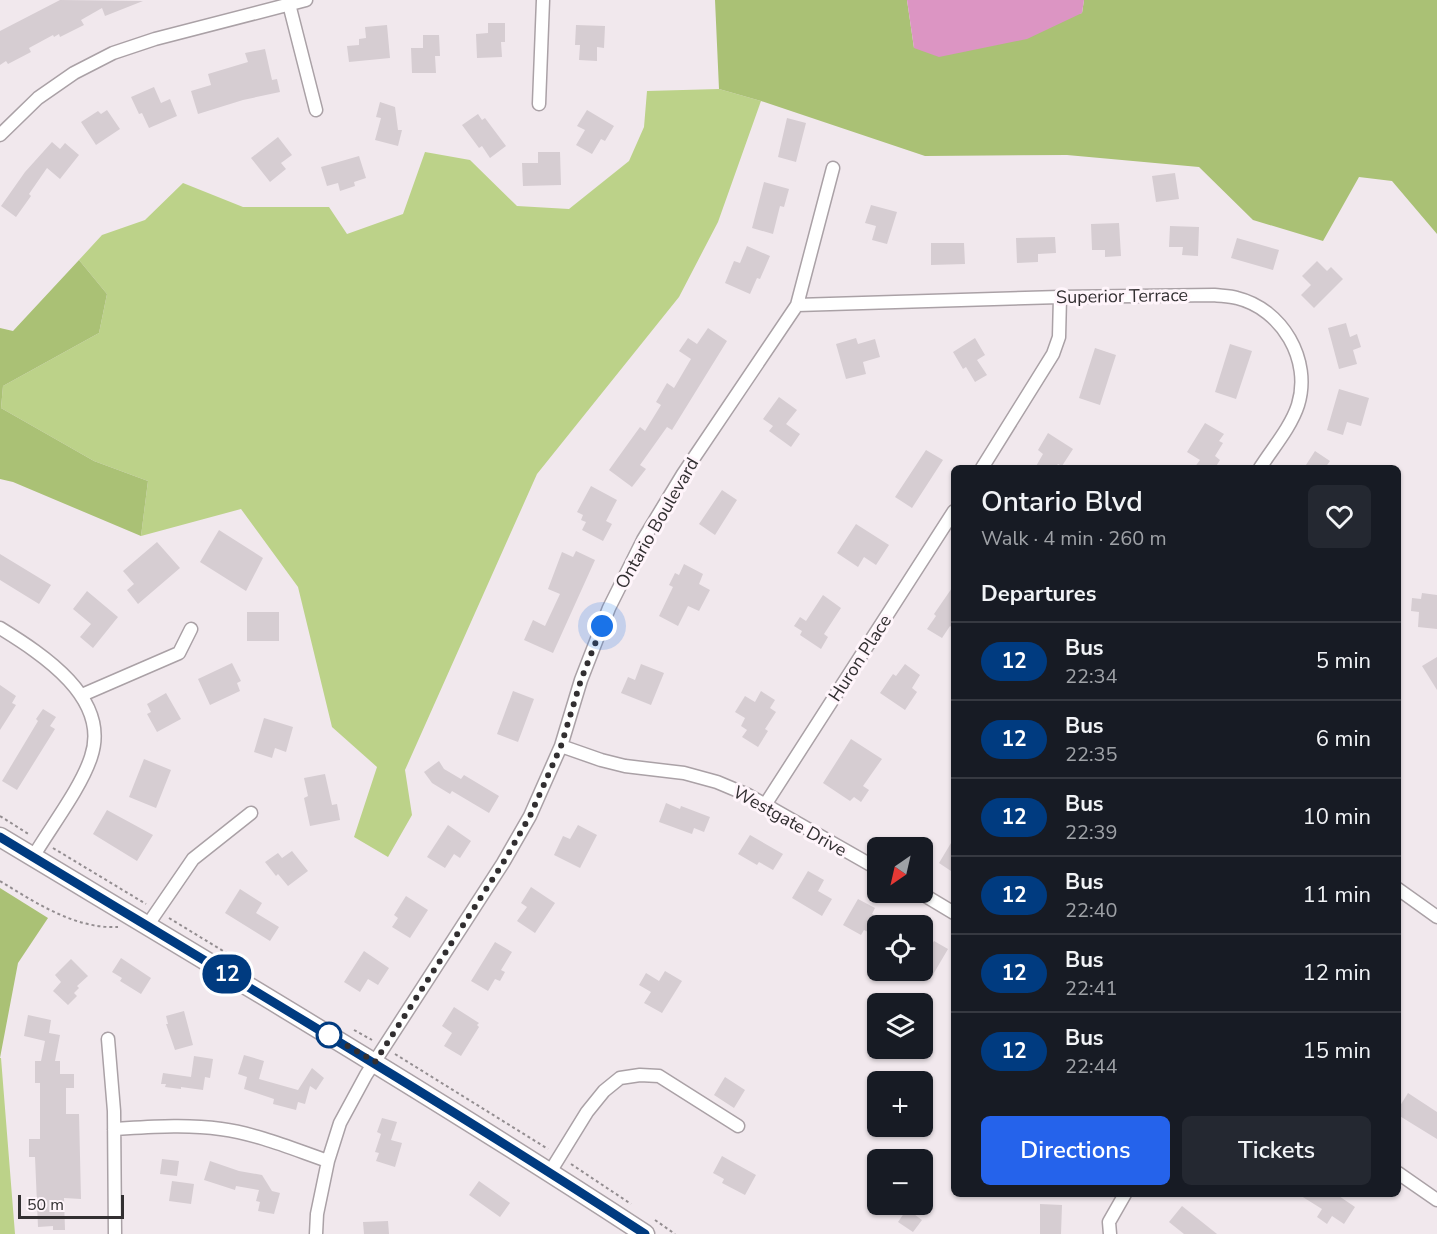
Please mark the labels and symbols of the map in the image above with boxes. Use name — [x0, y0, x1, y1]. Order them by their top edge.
street label: Superior Terrace — [1056, 283, 1188, 309]
street label: Ontario Boulevard — [610, 453, 704, 593]
street label: Huron Place — [823, 610, 897, 706]
your location — [587, 611, 617, 641]
street label: Westgate Drive — [729, 780, 851, 862]
north arrow — [867, 837, 933, 903]
line badge: 12 — [200, 954, 254, 994]
unlabelled marker — [316, 1022, 342, 1048]
scale bar — [18, 1192, 124, 1220]

